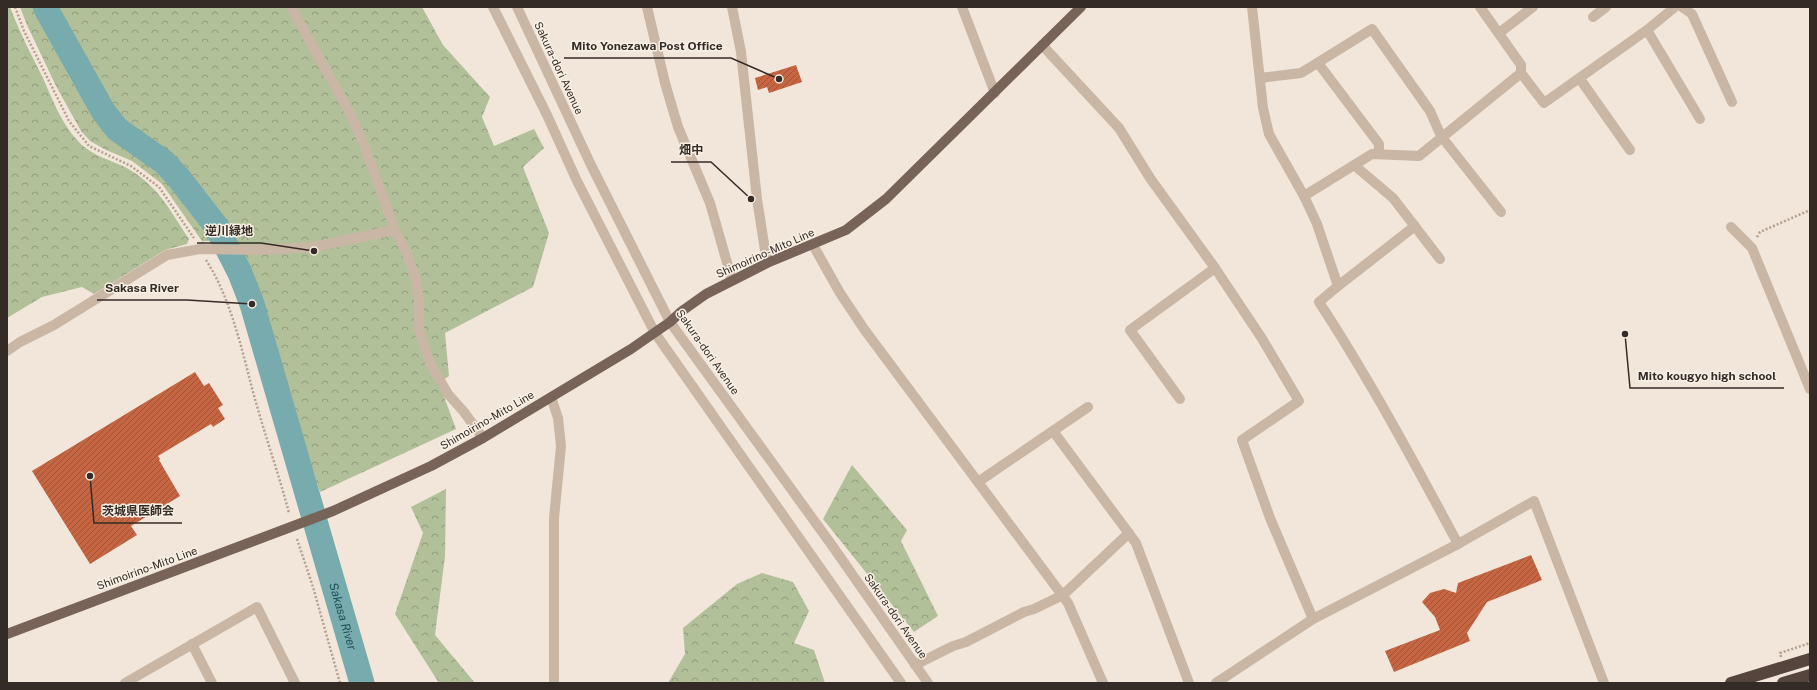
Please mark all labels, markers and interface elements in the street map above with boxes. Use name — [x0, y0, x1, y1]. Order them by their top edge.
street label: Sakura-dori Avenue — [532, 20, 586, 116]
callout: Mito Yonezawa Post Office — [564, 34, 731, 58]
text: Mito Yonezawa Post Office — [571, 39, 723, 53]
callout: 畑中 — [671, 138, 711, 162]
text: 畑中 — [679, 143, 703, 157]
callout: 逆川緑地 — [197, 219, 261, 243]
text: 逆川緑地 — [205, 224, 253, 238]
street label: Shimoirino-Mito Line — [714, 226, 816, 280]
callout: Sakasa River — [97, 276, 187, 300]
text: Sakasa River — [105, 281, 179, 295]
street label: Sakura-dori Avenue — [674, 307, 742, 397]
callout: Mito kougyo high school — [1630, 364, 1784, 388]
text: Mito kougyo high school — [1638, 369, 1776, 383]
street label: Shimoirino-Mito Line — [438, 388, 536, 452]
callout: 茨城県医師会 — [94, 499, 182, 523]
text: 茨城県医師会 — [102, 504, 174, 518]
street label: Shimoirino-Mito Line — [95, 544, 199, 592]
street label: Sakura-dori Avenue — [862, 571, 930, 661]
water label: Sakasa River — [326, 581, 359, 652]

